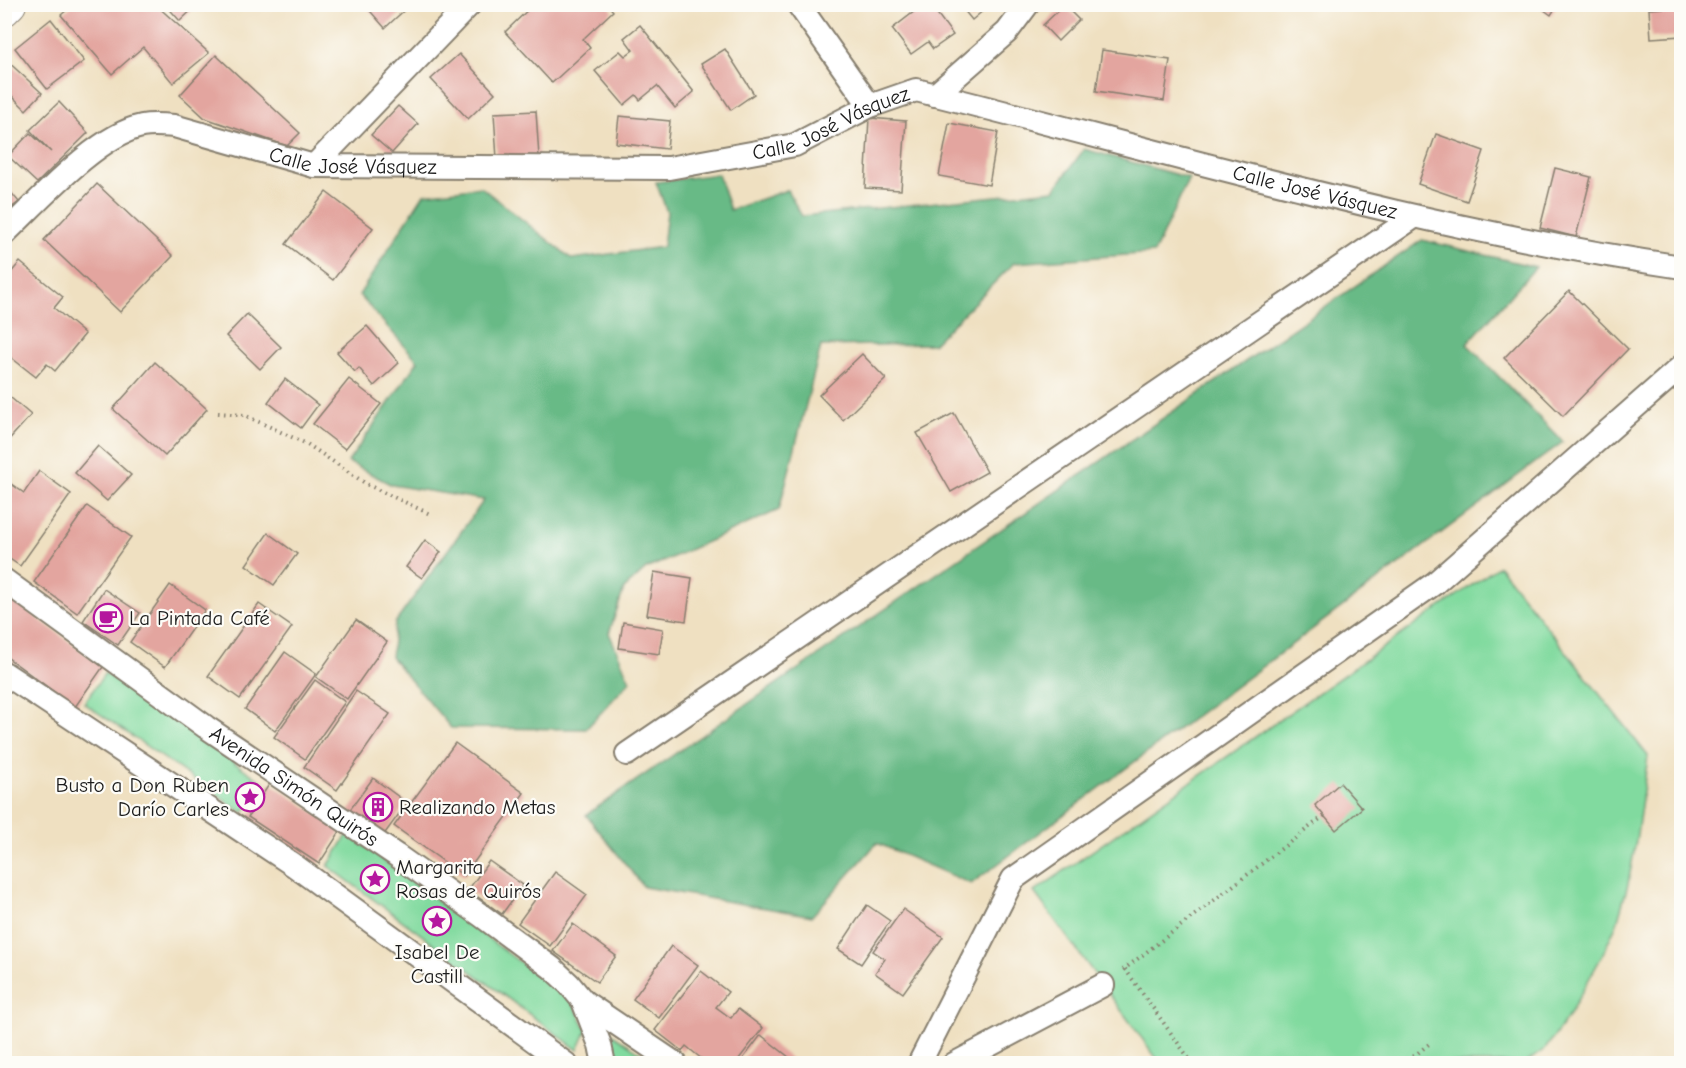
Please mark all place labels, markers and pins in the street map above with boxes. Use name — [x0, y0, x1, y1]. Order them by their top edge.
cafe icon: La Pintada Café — [92, 602, 124, 634]
place label: La Pintada Café — [129, 606, 270, 630]
place label: Busto a Don Ruben Darío Carles — [56, 773, 229, 821]
place icon: Busto a Don Ruben Darío Carles — [234, 781, 266, 813]
building icon: Realizando Metas — [362, 791, 394, 823]
place label: Realizando Metas — [399, 795, 555, 819]
place label: Margarita Rosas de Quirós — [396, 855, 541, 903]
place icon: Margarita Rosas de Quirós — [359, 863, 391, 895]
place icon: Isabel De Castill — [421, 905, 453, 937]
place label: Isabel De Castill — [395, 940, 479, 988]

